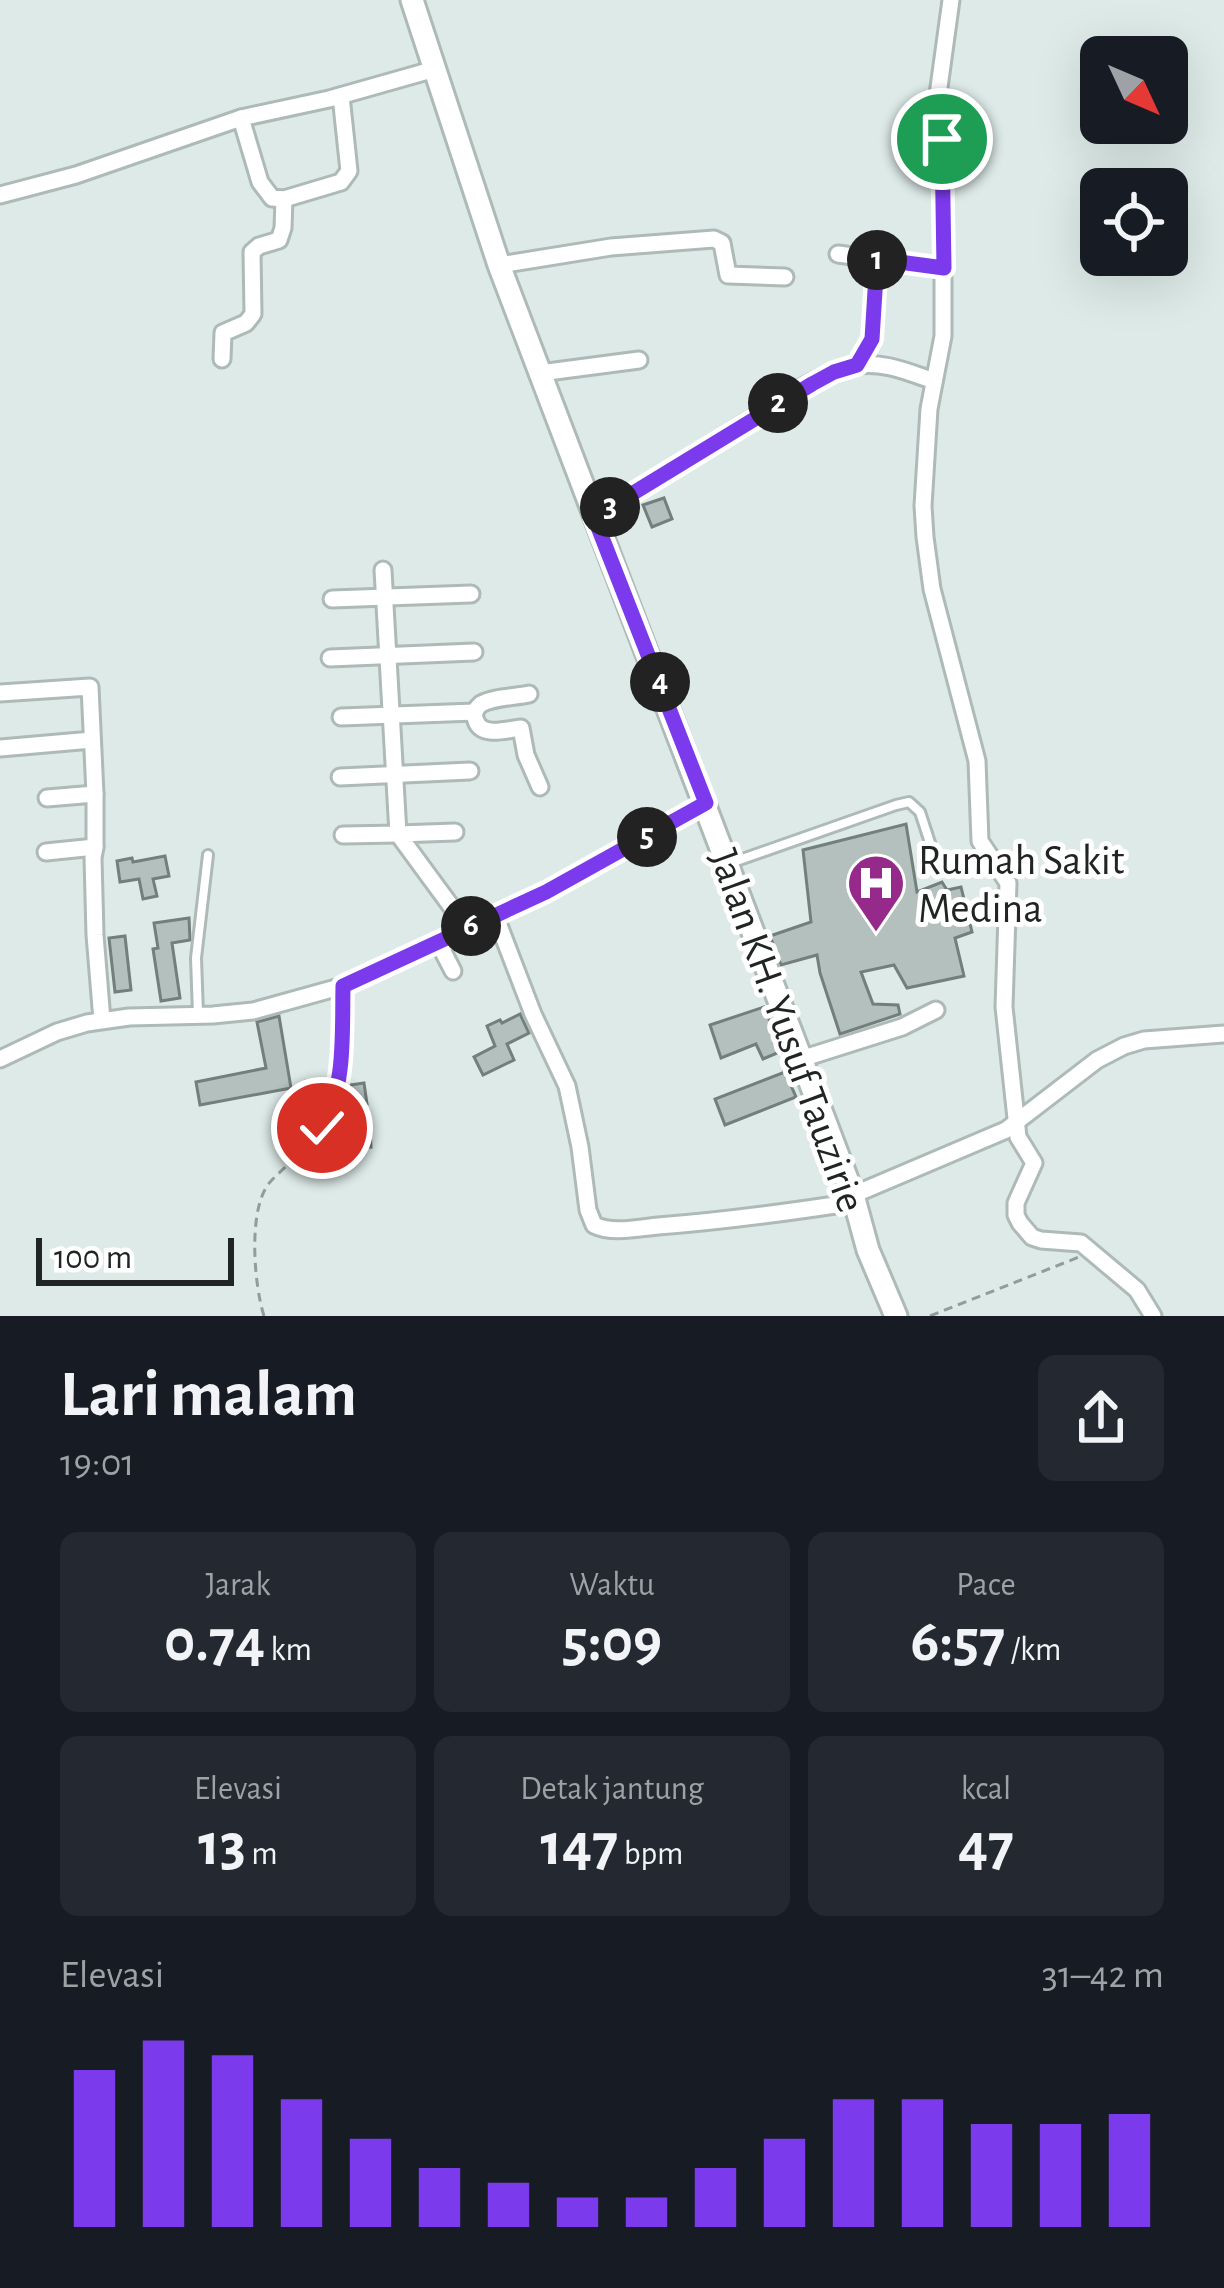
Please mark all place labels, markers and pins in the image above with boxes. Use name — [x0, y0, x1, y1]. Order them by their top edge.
pin — [891, 88, 993, 190]
pin: 1 — [847, 230, 907, 290]
pin: 2 — [748, 373, 808, 433]
pin: 3 — [580, 477, 640, 537]
pin: 4 — [630, 652, 690, 712]
pin: 5 — [617, 807, 677, 867]
place label: Rumah Sakit Medina — [918, 840, 1124, 930]
hospital icon: Rumah Sakit Medina — [845, 852, 907, 934]
pin: 6 — [441, 896, 501, 956]
pin — [271, 1077, 373, 1179]

